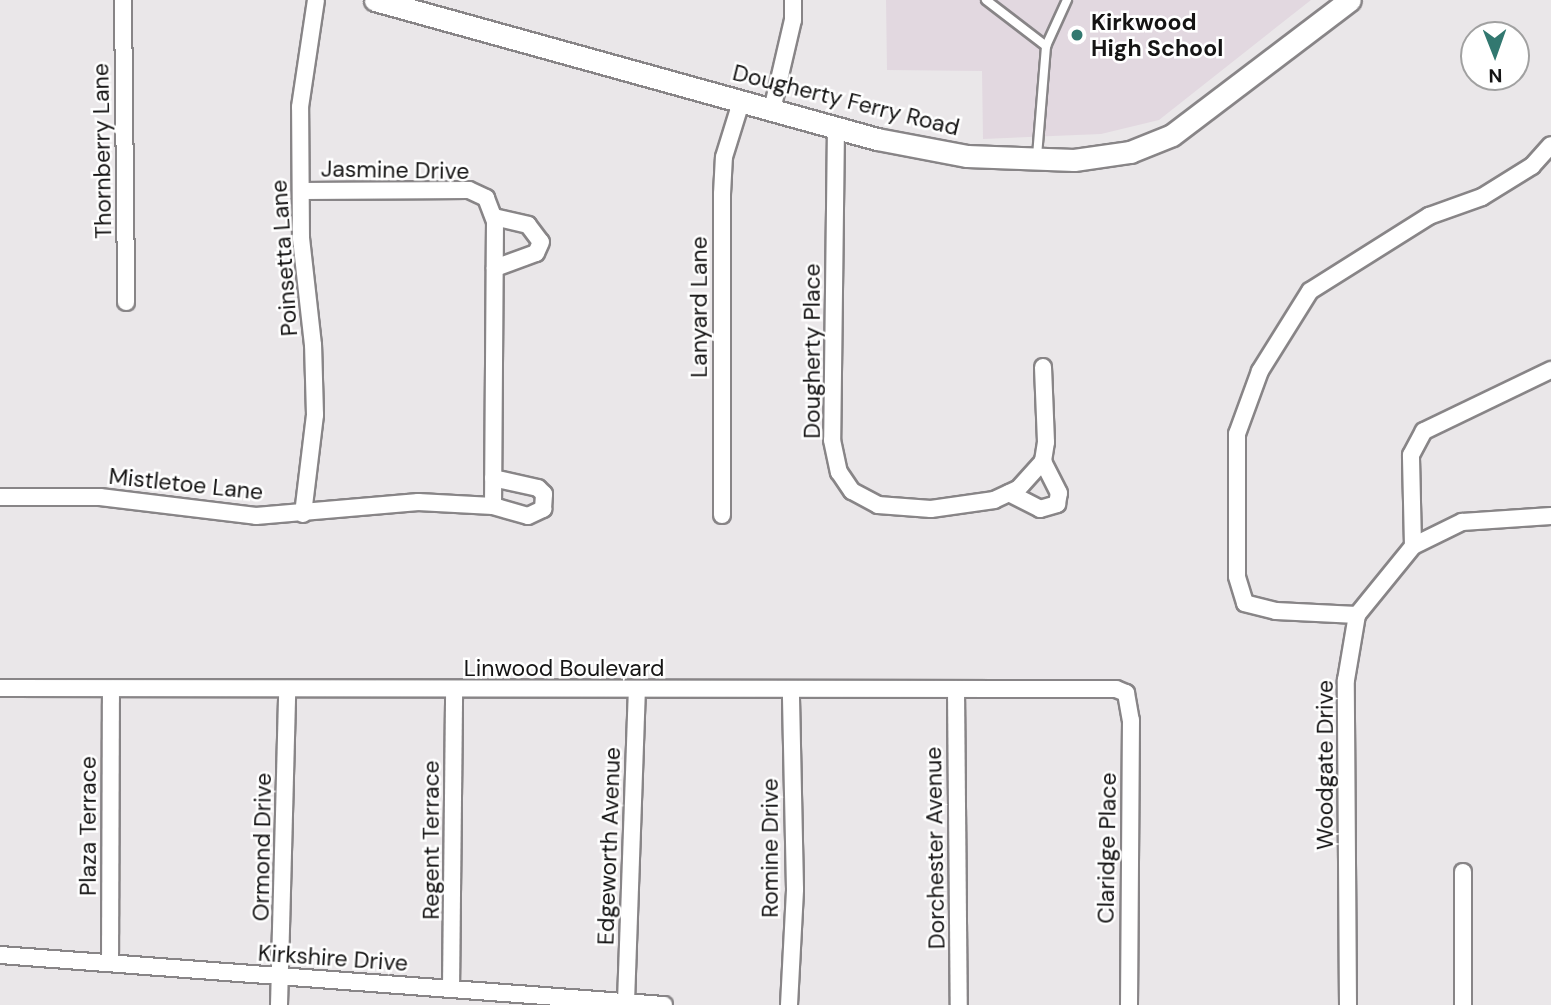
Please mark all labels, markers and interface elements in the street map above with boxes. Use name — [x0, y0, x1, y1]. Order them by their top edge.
place label: Kirkwood High School — [1091, 8, 1223, 62]
north arrow — [1460, 21, 1530, 91]
marker: Kirkwood High School — [1069, 27, 1085, 43]
street label: Dougherty Ferry Road — [730, 58, 962, 142]
street label: Thornberry Lane — [87, 63, 117, 239]
text: N — [1488, 63, 1502, 88]
street label: Jasmine Drive — [321, 155, 469, 185]
street label: Poinsetta Lane — [265, 179, 303, 337]
street label: Lanyard Lane — [685, 236, 713, 378]
street label: Dougherty Place — [798, 263, 826, 439]
street label: Mistletoe Lane — [107, 462, 265, 506]
street label: Linwood Boulevard — [464, 654, 664, 682]
street label: Woodgate Drive — [1311, 680, 1339, 850]
street label: Edgeworth Avenue — [592, 746, 626, 946]
street label: Dorchester Avenue — [919, 746, 951, 950]
street label: Plaza Terrace — [74, 756, 102, 896]
street label: Regent Terrace — [417, 760, 445, 920]
street label: Ormond Drive — [247, 772, 277, 922]
street label: Claridge Place — [1092, 772, 1122, 924]
street label: Romine Drive — [756, 778, 784, 918]
street label: Kirkshire Drive — [257, 939, 409, 977]

